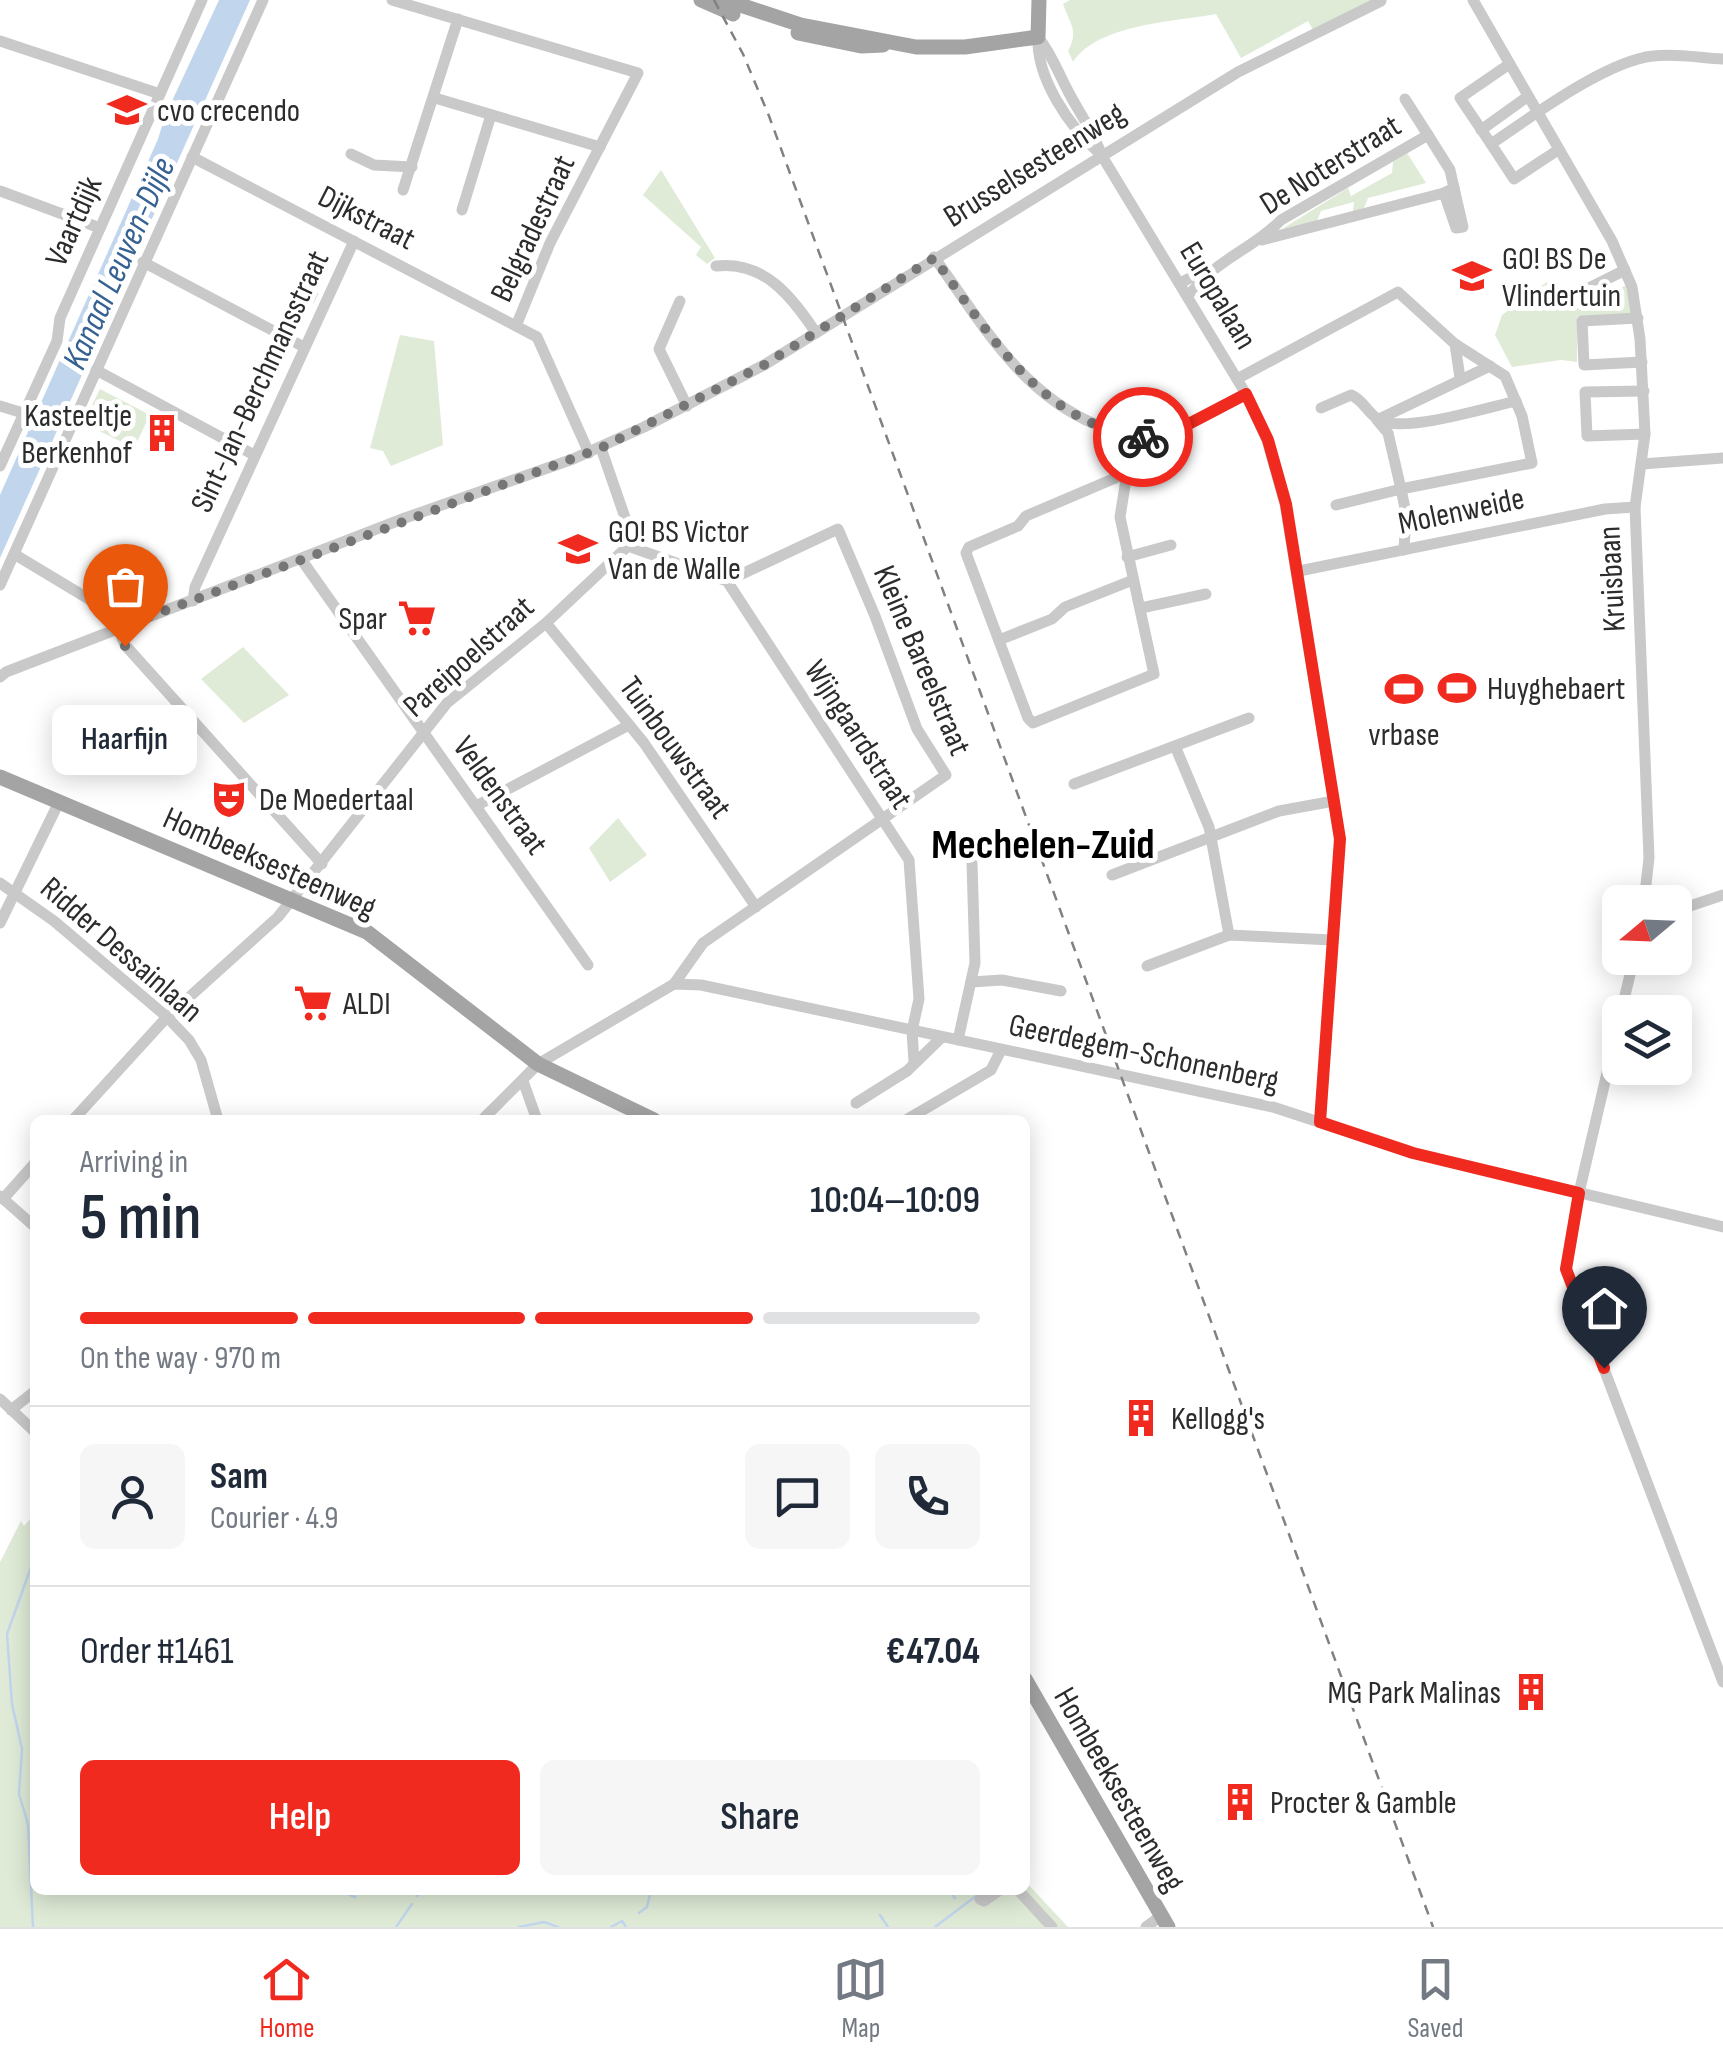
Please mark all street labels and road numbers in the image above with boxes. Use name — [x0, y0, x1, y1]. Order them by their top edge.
street label: Brusselsesteenweg — [937, 94, 1133, 237]
street label: De Noterstraat — [1253, 107, 1408, 224]
street label: Belgradestraat — [482, 149, 584, 308]
street label: Vaartdijk — [37, 171, 111, 273]
street label: Dijkstraat — [311, 177, 421, 259]
street label: Europalaan — [1171, 235, 1265, 357]
street label: Sint-Jan-Berchmansstraat — [183, 245, 338, 519]
street label: Molenweide — [1395, 479, 1528, 544]
street label: Kruisbaan — [1590, 525, 1635, 633]
street label: Kleine Bareelstraat — [864, 560, 979, 761]
street label: Pareipoelstraat — [396, 588, 542, 726]
street label: Wijngaardstraat — [795, 653, 920, 817]
street label: Tuinbouwstraat — [610, 669, 739, 826]
street label: Veldenstraat — [444, 729, 556, 863]
street label: Hombeeksesteenweg — [157, 799, 382, 928]
street label: Ridder Dessainlaan — [32, 869, 210, 1031]
street label: Geerdegem-Schonenberg — [1005, 1006, 1282, 1101]
street label: Hombeeksesteenweg — [1045, 1681, 1193, 1899]

